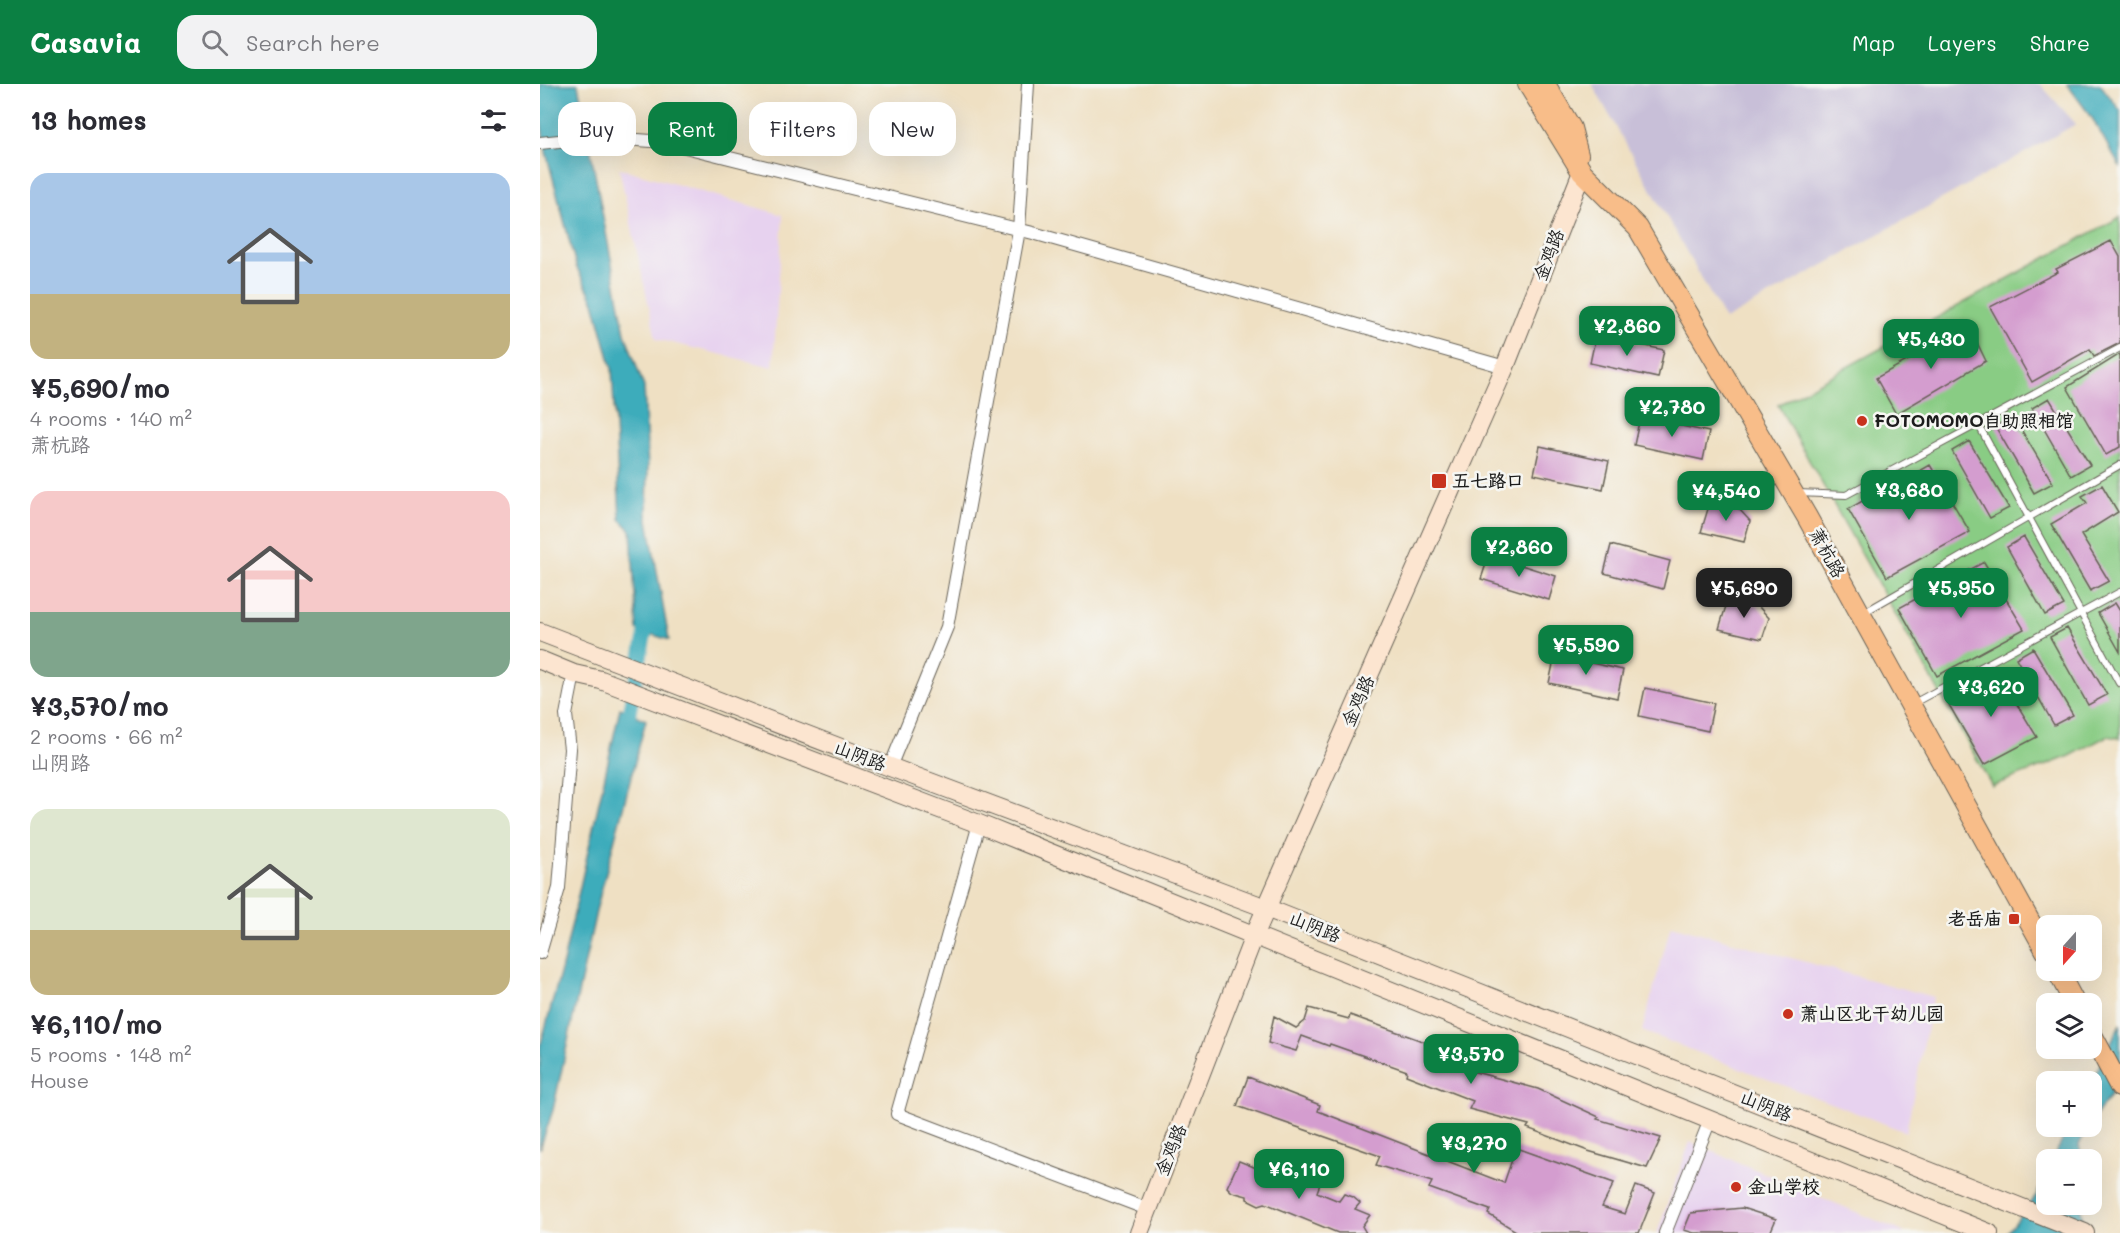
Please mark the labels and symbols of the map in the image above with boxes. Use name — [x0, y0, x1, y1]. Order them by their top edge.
street label: 金鸡路 — [1527, 225, 1569, 284]
pin: ¥2,860 — [1578, 306, 1676, 357]
pin: ¥5,430 — [1882, 319, 1980, 370]
pin: ¥2,780 — [1623, 387, 1721, 438]
place label: FOTOMOMO自助照相馆 — [1874, 408, 2074, 432]
marker: FOTOMOMO自助照相馆 — [1855, 414, 1869, 428]
place label: 五七路口 — [1452, 468, 1524, 492]
pin: ¥3,680 — [1860, 470, 1958, 521]
pin: ¥4,540 — [1677, 471, 1775, 522]
marker: 五七路口 — [1430, 472, 1448, 490]
street label: 萧杭路 — [1804, 523, 1851, 582]
pin: ¥2,860 — [1470, 527, 1568, 578]
pin: ¥5,690 — [1695, 568, 1793, 619]
pin: ¥5,950 — [1912, 568, 2010, 619]
pin: ¥5,590 — [1537, 625, 1635, 676]
pin: ¥3,620 — [1942, 667, 2040, 718]
street label: 金鸡路 — [1335, 671, 1379, 730]
street label: 山阴路 — [831, 734, 890, 776]
street label: 山阴路 — [1286, 905, 1345, 947]
place label: 老岳庙 — [1948, 906, 2002, 930]
marker: 老岳庙 — [2007, 912, 2021, 926]
north arrow — [2036, 915, 2102, 981]
place label: 萧山区北干幼儿园 — [1800, 1001, 1944, 1025]
marker: 萧山区北干幼儿园 — [1781, 1007, 1795, 1021]
pin: ¥3,570 — [1422, 1034, 1520, 1085]
street label: 山阴路 — [1737, 1084, 1796, 1126]
street label: 金鸡路 — [1149, 1120, 1191, 1179]
pin: ¥3,270 — [1425, 1123, 1523, 1174]
pin: ¥6,110 — [1250, 1149, 1348, 1200]
place label: 金山学校 — [1748, 1174, 1820, 1198]
marker: 金山学校 — [1729, 1180, 1743, 1194]

